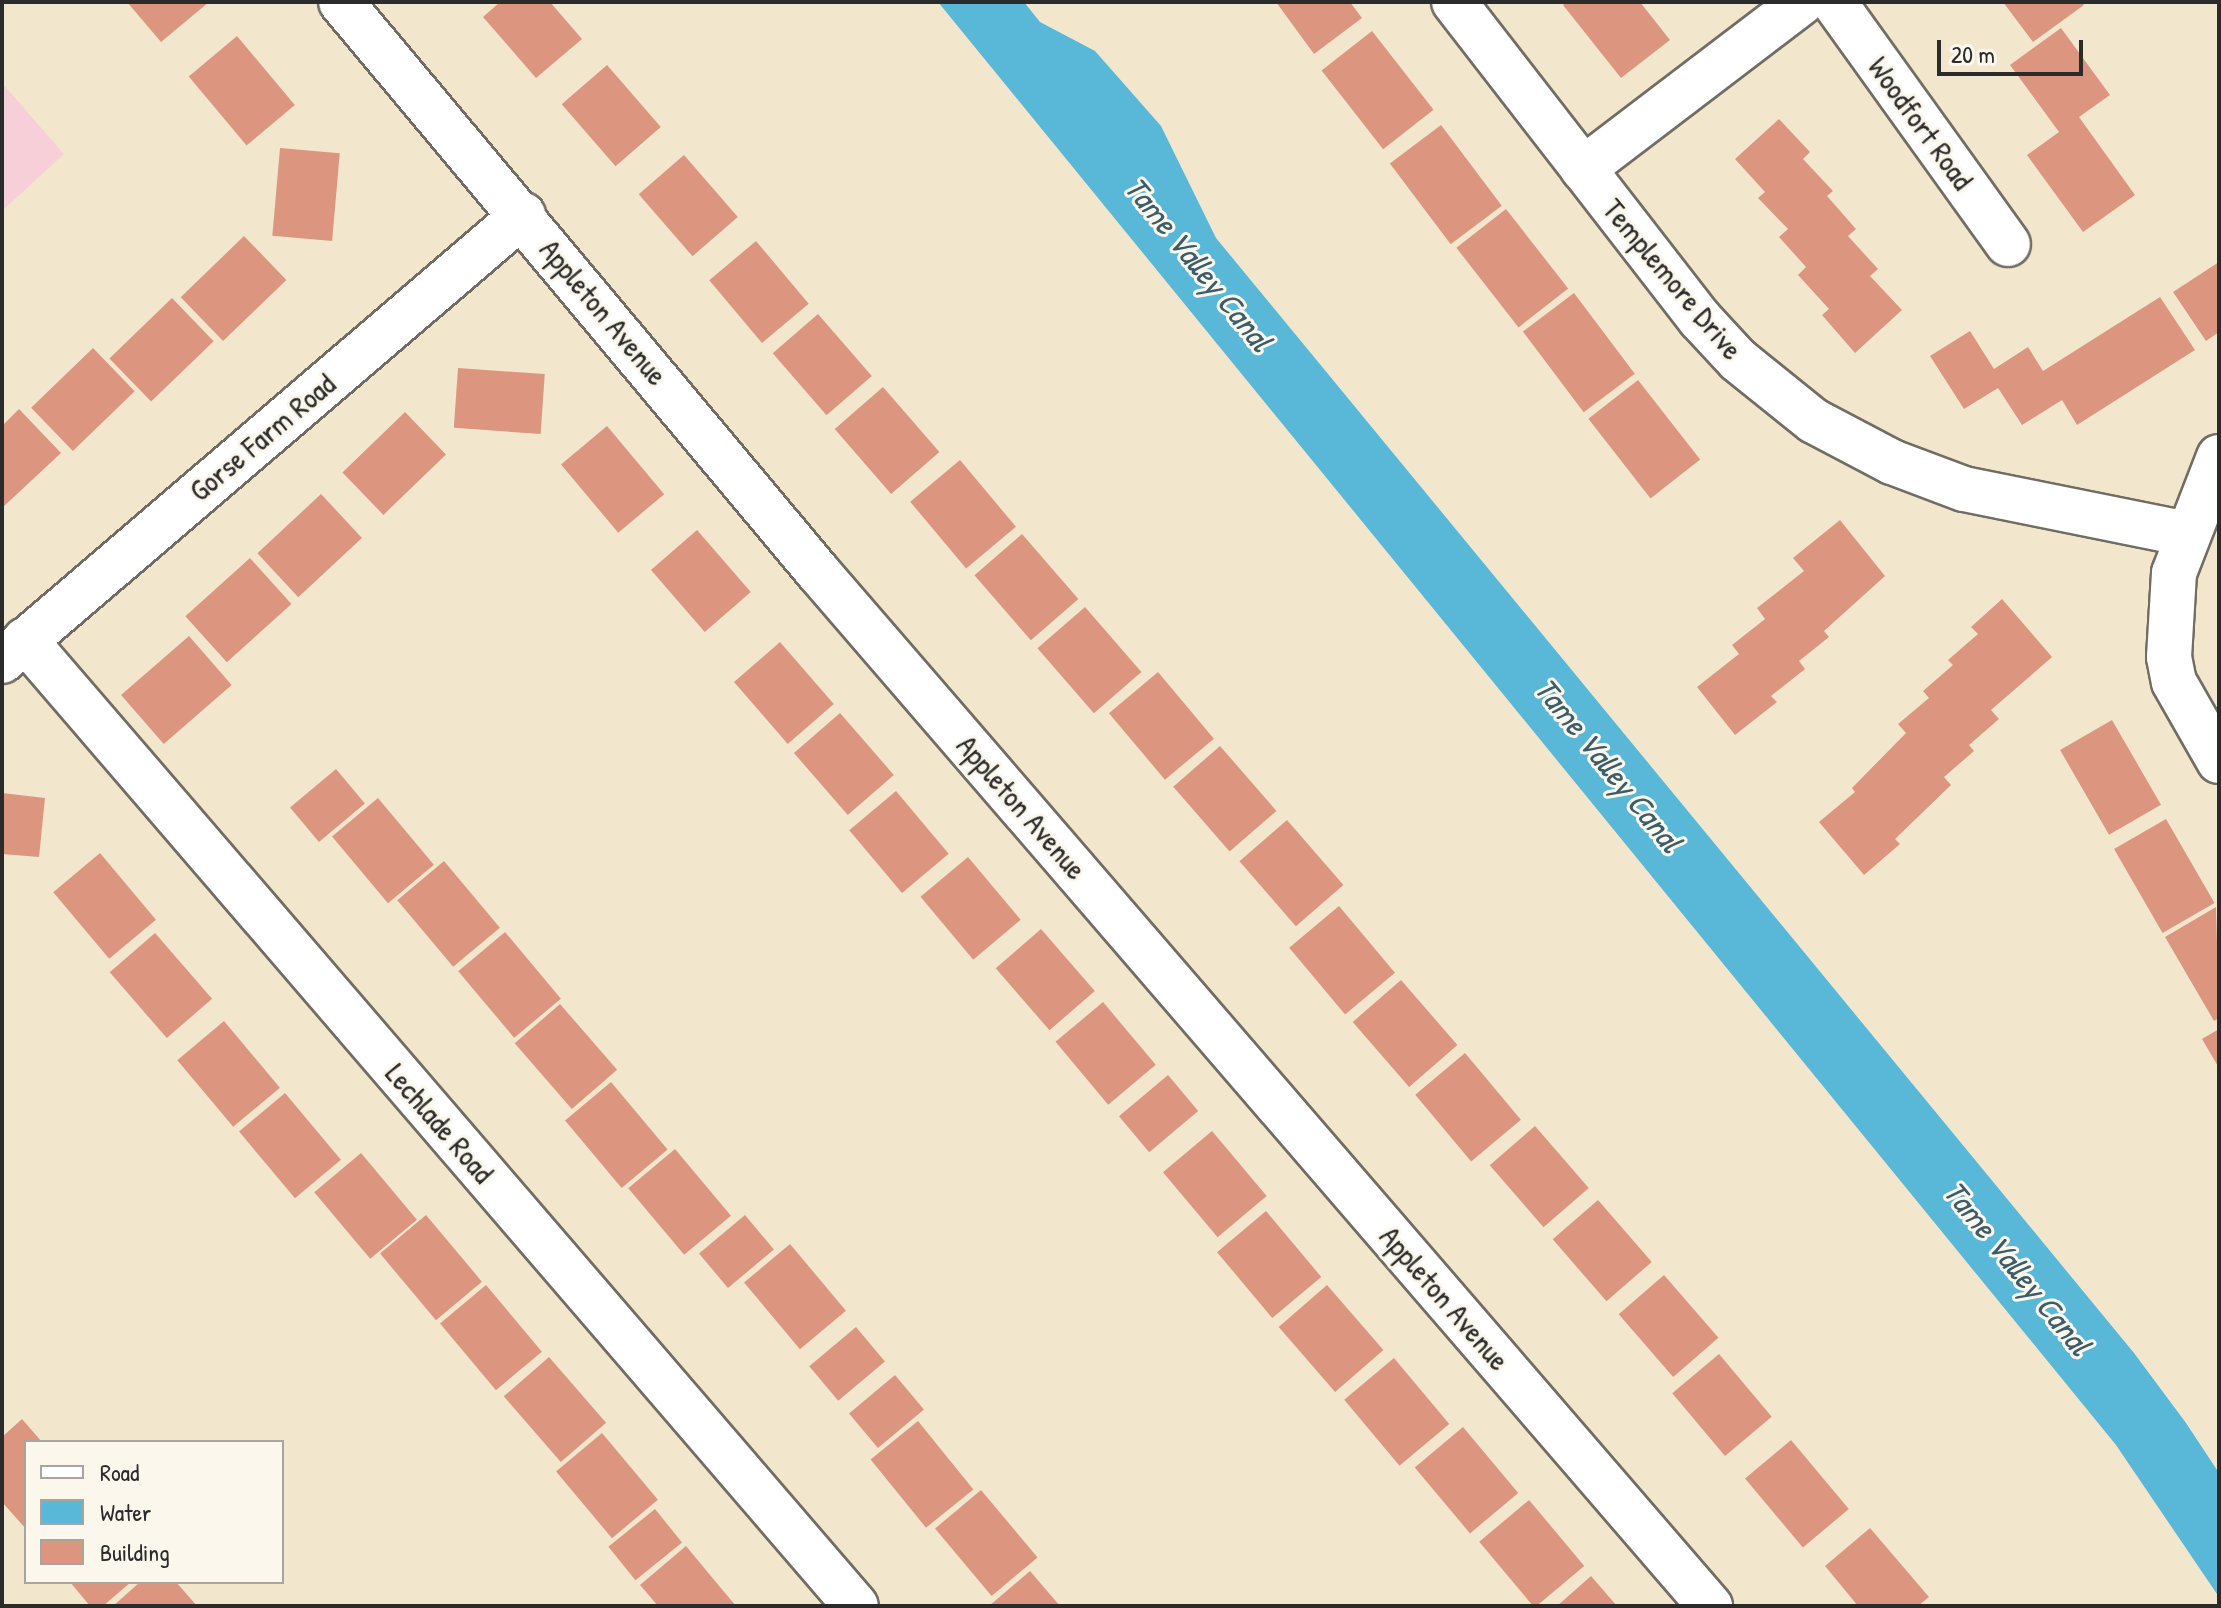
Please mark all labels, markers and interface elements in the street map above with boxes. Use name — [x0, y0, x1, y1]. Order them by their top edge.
scale bar — [1941, 24, 2087, 74]
text: 20 m — [1951, 38, 1995, 70]
street label: Woodfort Road — [1861, 50, 1981, 196]
water label: Tame Valley Canal — [1116, 169, 1280, 359]
street label: Templemore Drive — [1595, 191, 1751, 367]
street label: Appleton Avenue — [533, 232, 675, 392]
street label: Gorse Farm Road — [182, 366, 342, 508]
water label: Tame Valley Canal — [1526, 670, 1690, 860]
street label: Appleton Avenue — [950, 728, 1094, 886]
street label: Lechlade Road — [378, 1056, 502, 1190]
water label: Tame Valley Canal — [1935, 1173, 2099, 1363]
street label: Appleton Avenue — [1373, 1219, 1517, 1377]
legend — [24, 1440, 284, 1584]
text: Road — [100, 1456, 139, 1488]
text: Water — [100, 1496, 151, 1528]
text: Building — [100, 1536, 170, 1568]

